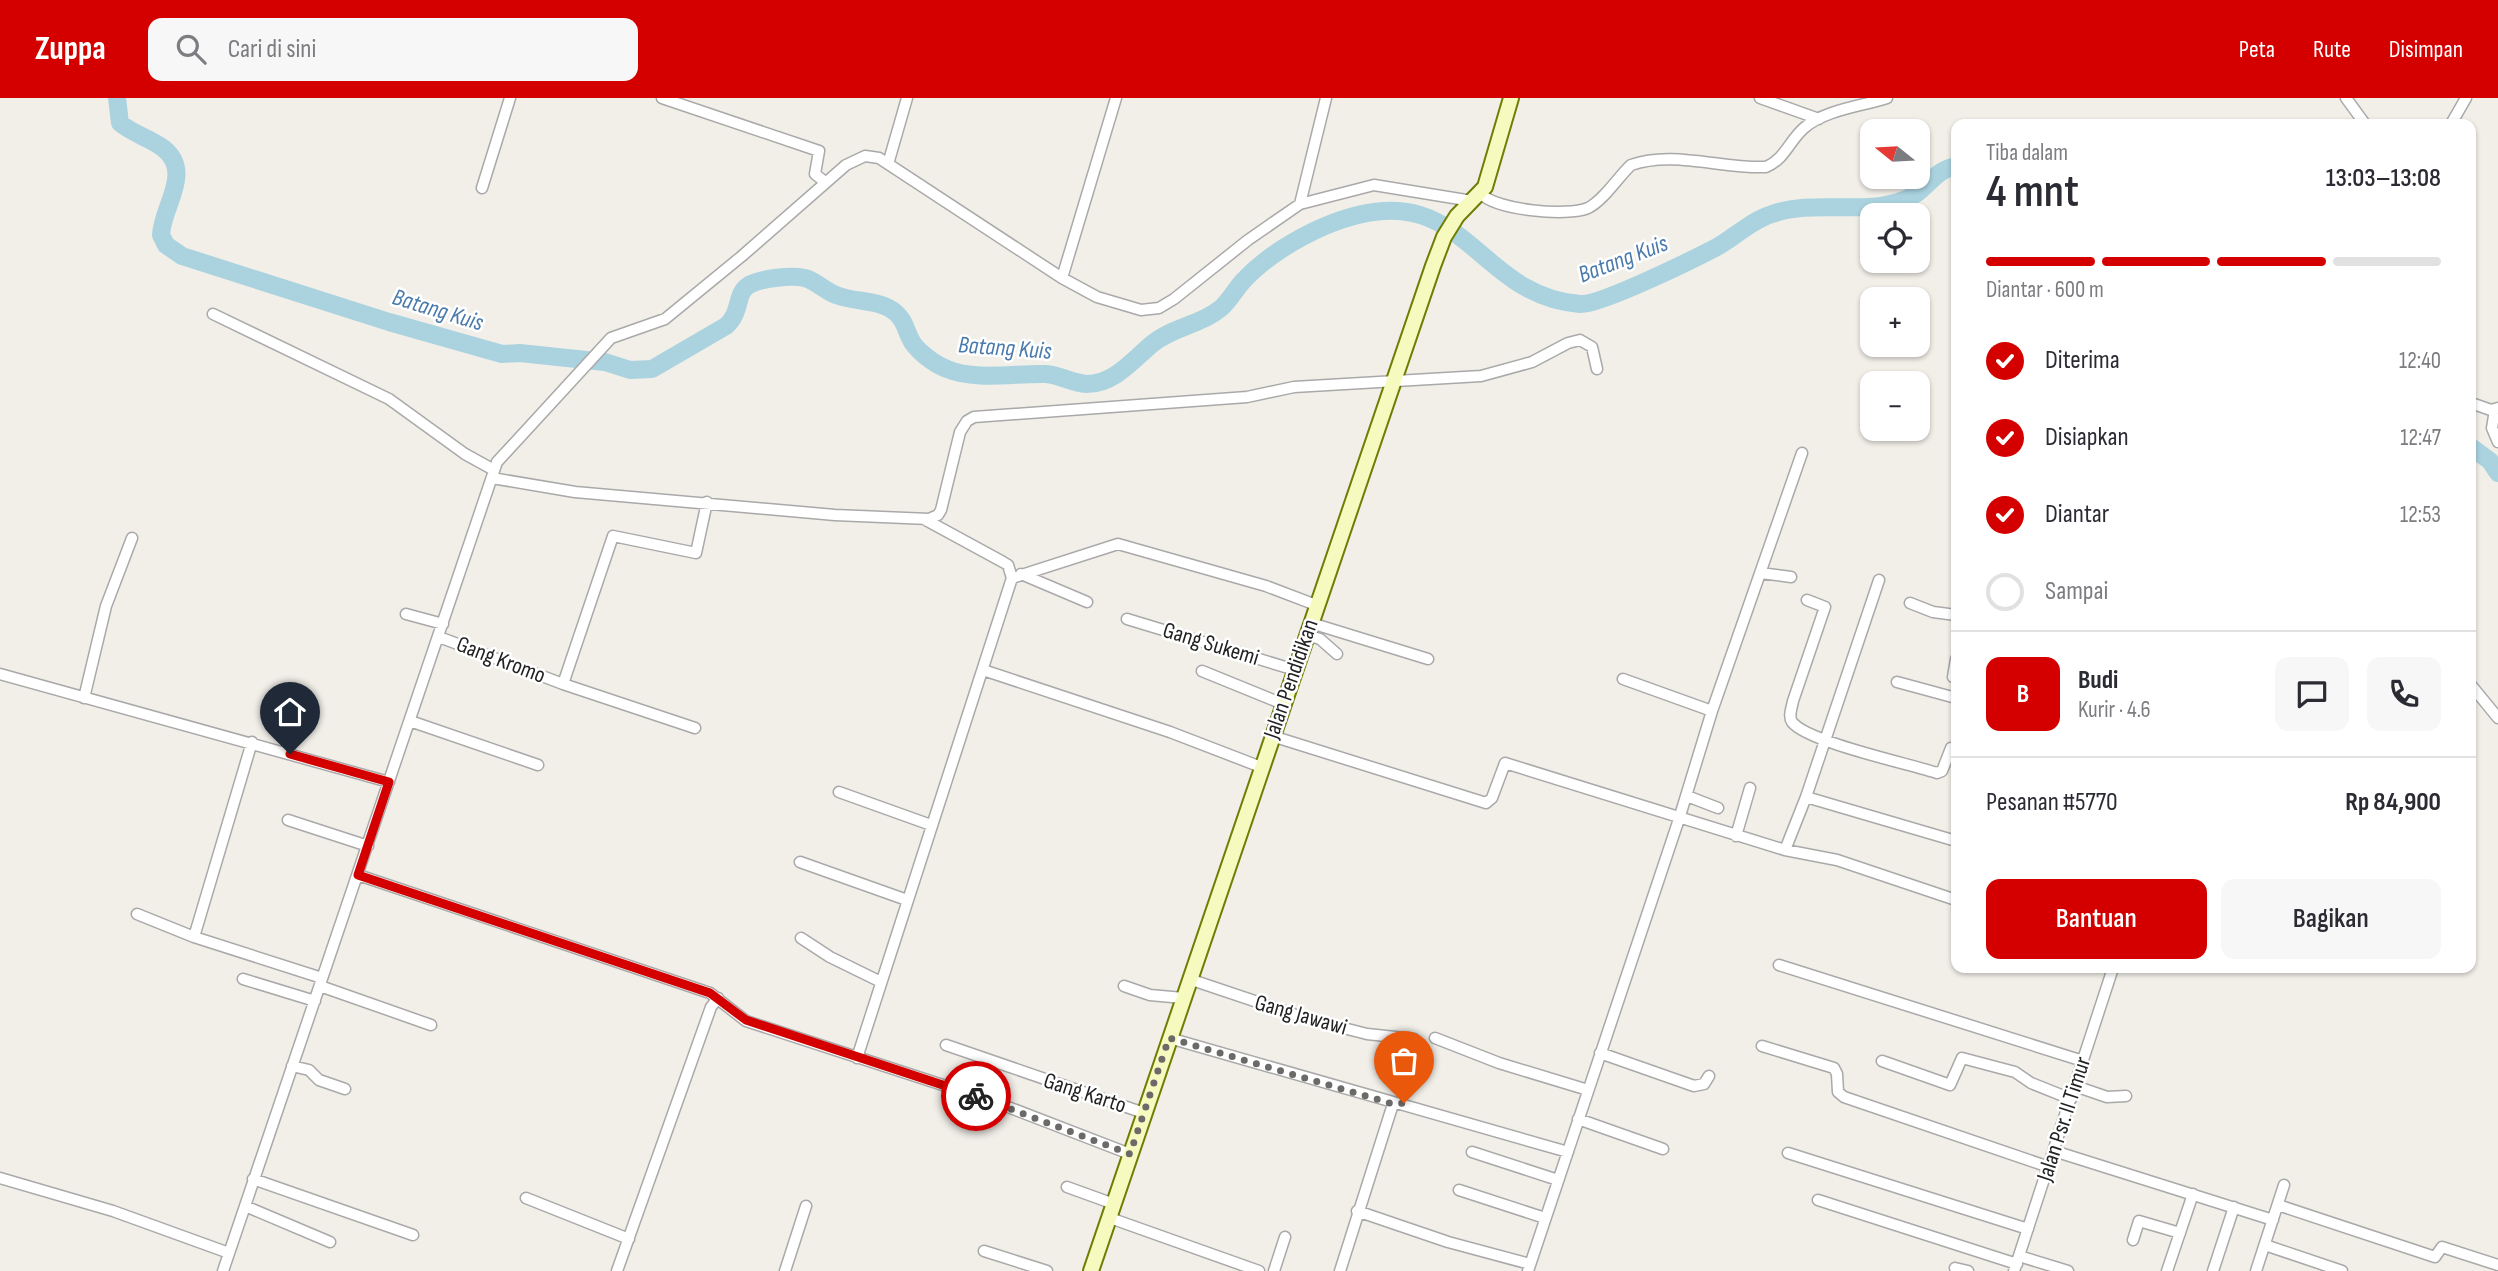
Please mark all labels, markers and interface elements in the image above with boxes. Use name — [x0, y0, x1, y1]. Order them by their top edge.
search box — [148, 18, 638, 81]
text: Zuppa — [35, 29, 106, 69]
icon: search — [172, 30, 210, 68]
text: Cari di sini — [228, 34, 316, 65]
text: Peta — [2239, 35, 2275, 64]
text: Rute — [2313, 35, 2351, 64]
text: Disimpan — [2389, 35, 2463, 64]
north arrow — [1860, 119, 1930, 189]
map controls — [1860, 119, 1930, 441]
text: Tiba dalam — [1986, 139, 2068, 167]
text: 13:03–13:08 — [2326, 163, 2441, 194]
text: 4 mnt — [1986, 165, 2079, 220]
button: locate — [1860, 203, 1930, 273]
water label: Batang Kuis — [1574, 229, 1672, 289]
text: Diantar · 600 m — [1986, 276, 2104, 304]
water label: Batang Kuis — [389, 282, 487, 338]
button: + — [1860, 287, 1930, 357]
water label: Batang Kuis — [957, 330, 1053, 366]
icon: check — [1986, 342, 2024, 380]
text: Diterima — [2045, 345, 2120, 376]
text: 12:40 — [2399, 347, 2441, 375]
button: − — [1860, 371, 1930, 441]
icon: check — [1986, 419, 2024, 457]
text: Disiapkan — [2045, 422, 2129, 453]
text: 12:47 — [2400, 424, 2441, 452]
icon: check — [1986, 496, 2024, 534]
text: Diantar — [2045, 499, 2109, 530]
text: 12:53 — [2400, 501, 2441, 529]
text: Sampai — [2045, 576, 2108, 607]
street label: Gang Sukemi — [1160, 616, 1262, 672]
street label: Jalan Pendidikan — [1257, 616, 1324, 743]
street label: Gang Kromo — [452, 630, 550, 690]
button: chat — [2275, 657, 2349, 731]
button: phone — [2367, 657, 2441, 731]
text: Budi — [2078, 665, 2118, 696]
text: B — [2017, 679, 2029, 710]
pin — [260, 682, 320, 754]
icon: home — [271, 693, 309, 731]
text: Kurir · 4.6 — [2078, 696, 2151, 724]
text: Pesanan #5770 — [1986, 787, 2118, 818]
text: Rp 84,900 — [2345, 787, 2441, 818]
button: Bantuan — [1986, 879, 2207, 959]
button: Bagikan — [2221, 879, 2441, 959]
street label: Gang Jawawi — [1252, 988, 1350, 1042]
pin — [1374, 1031, 1434, 1103]
icon: bag — [1385, 1042, 1423, 1080]
street label: Jalan Psr. II Timur — [2030, 1053, 2097, 1186]
courier — [941, 1061, 1011, 1131]
street label: Gang Karto — [1040, 1067, 1130, 1119]
icon: bike — [957, 1077, 995, 1115]

